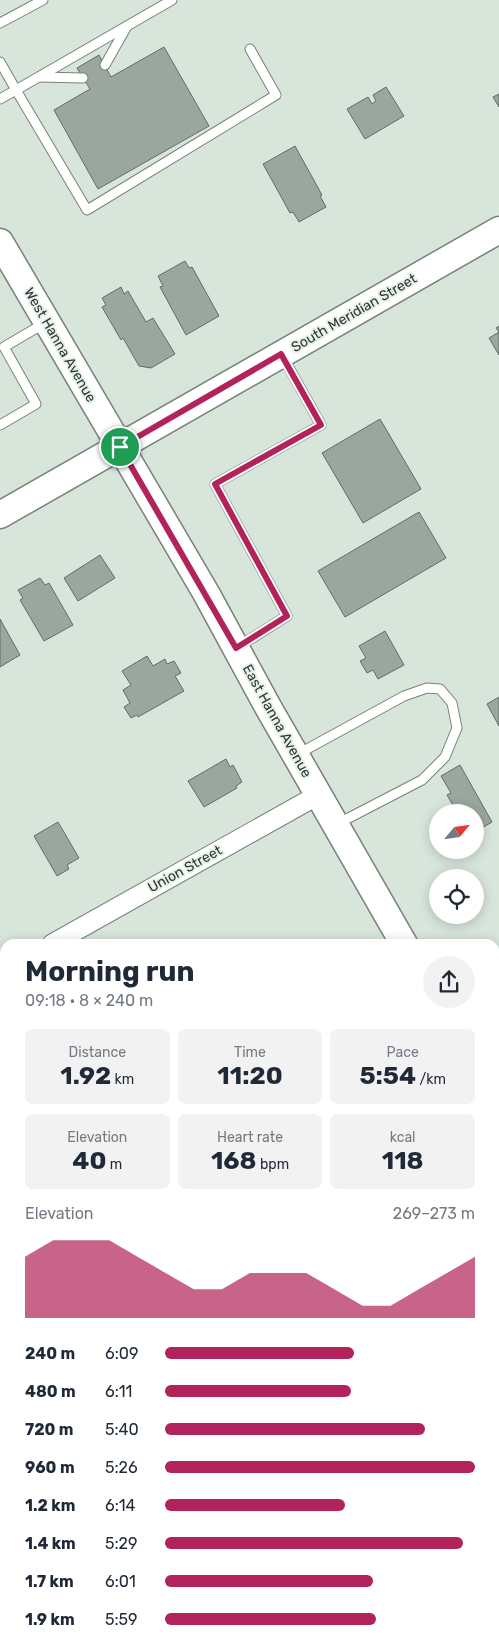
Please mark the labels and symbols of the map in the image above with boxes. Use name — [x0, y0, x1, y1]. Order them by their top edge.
street label: South Meridian Street — [288, 270, 420, 356]
street label: West Hanna Avenue — [20, 285, 100, 405]
pin — [99, 426, 141, 468]
street label: East Hanna Avenue — [239, 661, 315, 781]
north arrow — [429, 804, 484, 859]
street label: Union Street — [145, 841, 225, 896]

